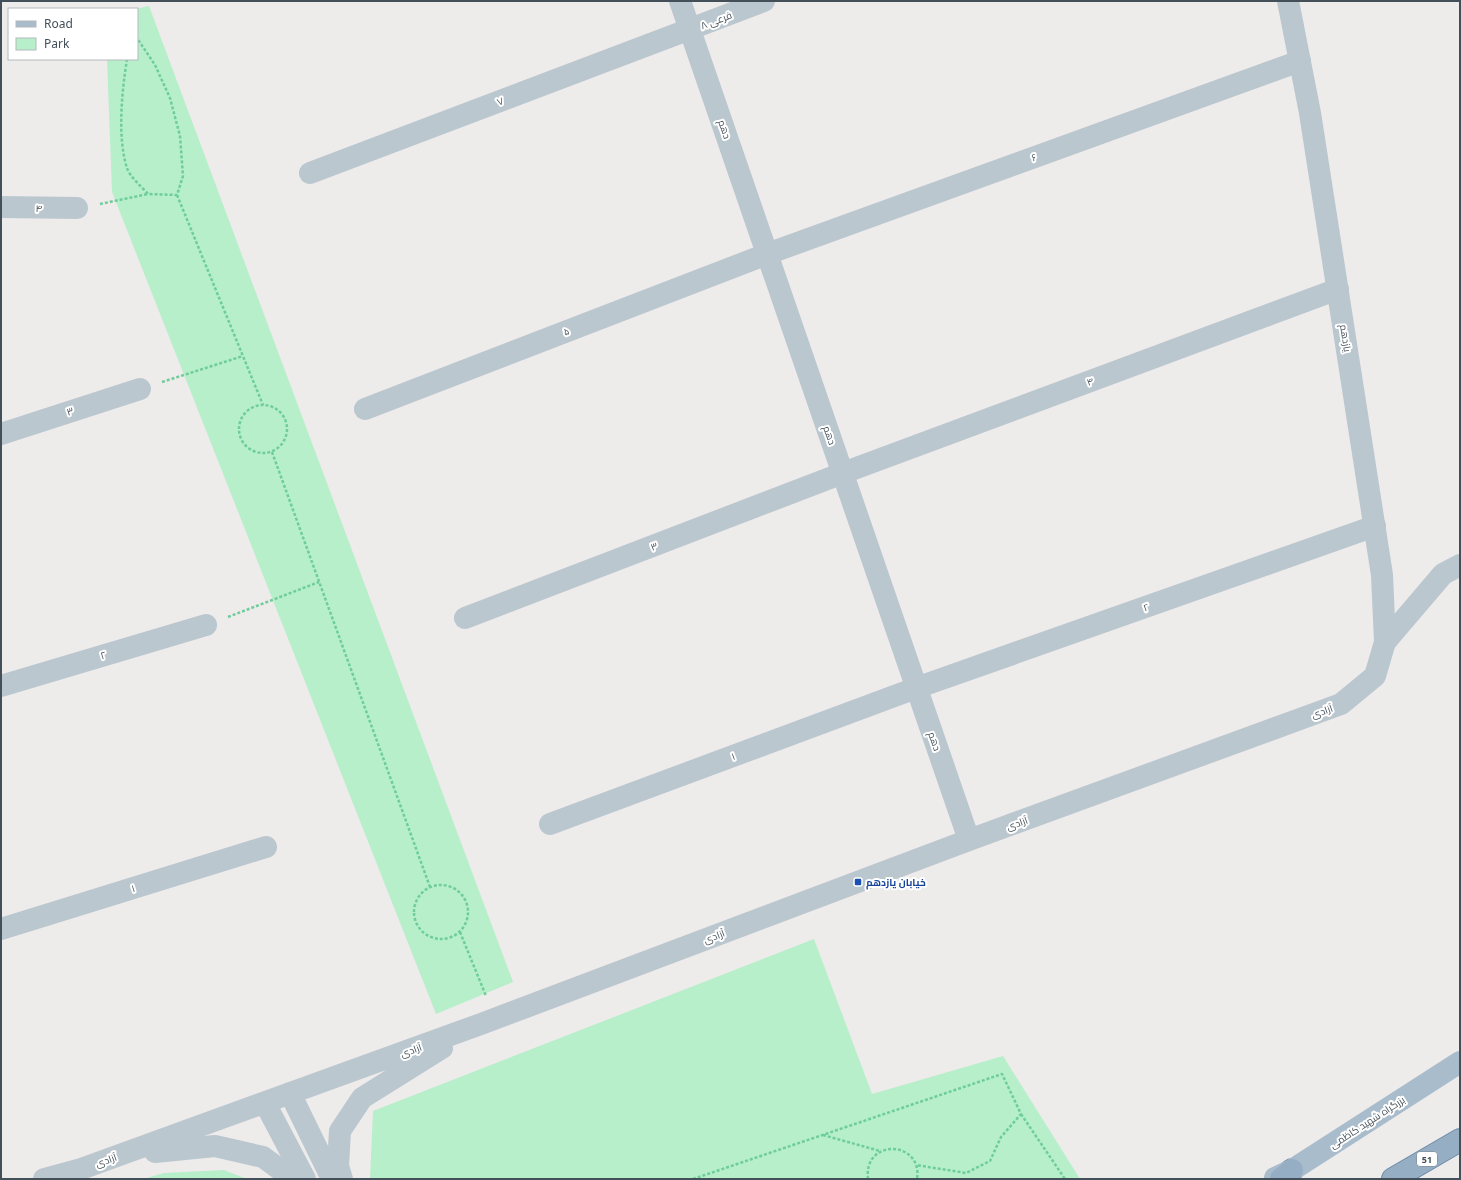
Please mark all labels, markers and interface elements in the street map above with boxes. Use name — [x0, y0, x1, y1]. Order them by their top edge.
legend — [8, 8, 138, 60]
street label: فرعی ۸ — [698, 8, 734, 32]
text: Road — [44, 15, 73, 32]
text: Park — [44, 35, 70, 52]
street label: ۷ — [495, 93, 505, 109]
street label: دهم — [714, 118, 735, 141]
street label: ۶ — [1029, 150, 1039, 164]
street label: ۴ — [36, 201, 43, 215]
street label: ۵ — [561, 323, 571, 339]
street label: یازدهم — [1336, 323, 1355, 353]
street label: ۴ — [1084, 373, 1096, 389]
street label: ۳ — [65, 403, 76, 419]
street label: دهم — [819, 424, 840, 447]
street label: ۳ — [648, 538, 660, 554]
street label: ۲ — [1141, 600, 1151, 614]
street label: ۲ — [98, 648, 108, 662]
street label: آزادی — [1309, 701, 1335, 721]
street label: دهم — [924, 730, 945, 753]
street label: ۱ — [729, 749, 737, 763]
street label: آزادی — [1004, 813, 1030, 833]
place label: خیابان یازدهم — [866, 875, 926, 890]
marker: خیابان یازدهم — [853, 877, 863, 887]
street label: ۱ — [129, 881, 137, 895]
street label: آزادی — [701, 925, 727, 946]
street label: آزادی — [398, 1040, 424, 1060]
street label: بزرگراه شهید کاظمی — [1327, 1092, 1407, 1152]
street label: آزادی — [93, 1150, 119, 1170]
road number: 51 — [1417, 1152, 1437, 1166]

